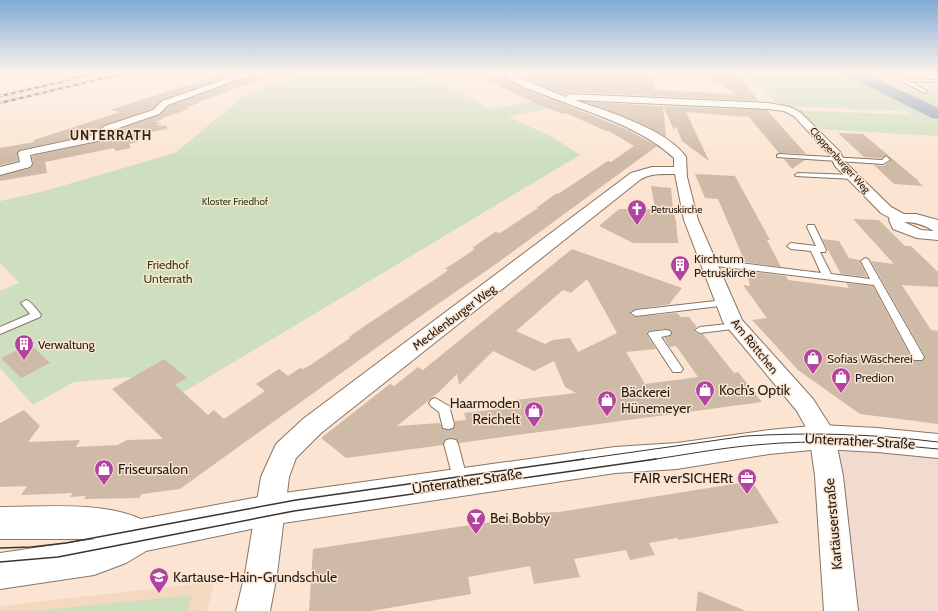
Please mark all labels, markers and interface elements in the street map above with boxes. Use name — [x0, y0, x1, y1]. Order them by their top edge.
street label: Cloppenburger Weg — [807, 124, 874, 196]
district label: UNTERRATH — [70, 127, 152, 143]
park label: Kloster Friedhof — [202, 195, 269, 208]
church icon: Petruskirche — [626, 198, 648, 226]
place label: Petruskirche — [651, 203, 702, 216]
place label: Kirchturm Petruskirche — [694, 251, 756, 280]
building icon: Kirchturm Petruskirche — [669, 254, 691, 282]
park label: Friedhof Unterrath — [144, 257, 192, 286]
street label: Mecklenburger Weg — [409, 280, 499, 353]
street label: Am Röttchen — [728, 315, 782, 377]
building icon: Verwaltung — [13, 333, 35, 361]
place label: Verwaltung — [38, 337, 96, 352]
shop icon: Sofias Wäscherei — [802, 347, 824, 375]
place label: Sofias Wäscherei — [827, 351, 913, 366]
shop icon: Predion — [830, 366, 852, 394]
place label: Predion — [855, 370, 894, 385]
shop icon: Koch’s Optik — [694, 379, 716, 407]
place label: Koch’s Optik — [719, 381, 791, 399]
place label: Bäckerei Hünemeyer — [621, 383, 692, 417]
shop icon: Bäckerei Hünemeyer — [596, 389, 618, 417]
place label: Haarmoden Reichelt — [450, 394, 520, 428]
shop icon: Haarmoden Reichelt — [523, 400, 545, 428]
street label: Unterrather Straße — [804, 429, 916, 453]
shop icon: Friseursalon — [93, 458, 115, 486]
place label: Friseursalon — [118, 460, 188, 478]
street label: Unterrather Straße — [411, 464, 523, 498]
office icon: FAIR verSICHERt — [736, 467, 758, 495]
place label: FAIR verSICHERt — [633, 469, 733, 487]
street label: Kartäuserstraße — [820, 477, 846, 571]
bar icon: Bei Bobby — [465, 507, 487, 535]
place label: Bei Bobby — [490, 509, 550, 527]
school or university icon: Kartause-Hain-Grundschule — [148, 566, 170, 594]
place label: Kartause-Hain-Grundschule — [173, 568, 337, 586]

